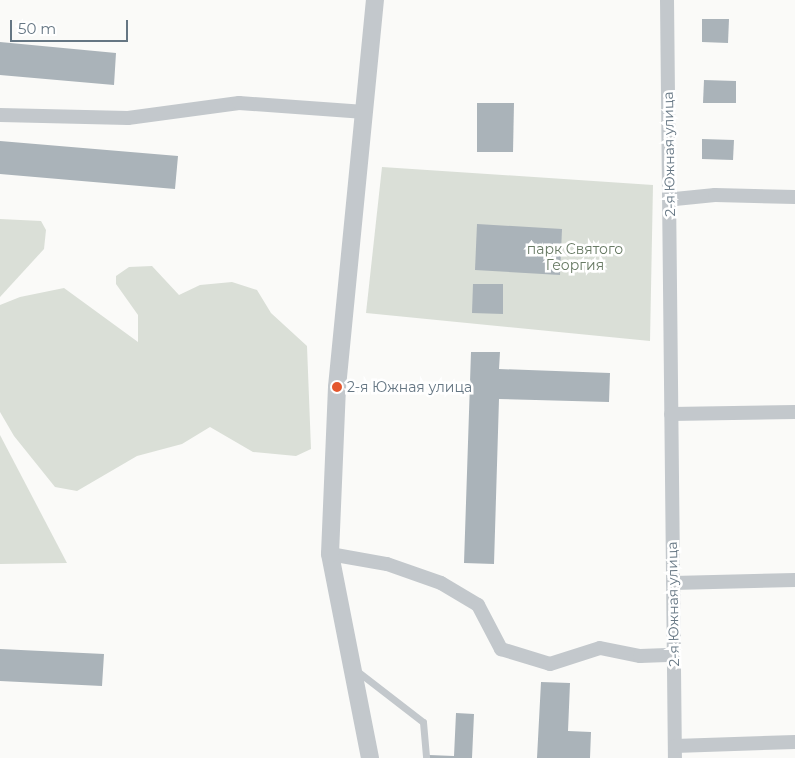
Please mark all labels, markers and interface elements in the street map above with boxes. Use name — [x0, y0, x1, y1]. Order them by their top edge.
scale bar — [12, 10, 130, 42]
text: 50 m — [18, 19, 56, 38]
street label: 2-я Южная улица — [660, 91, 678, 217]
park label: парк Святого Георгия — [527, 241, 623, 274]
place label: 2-я Южная улица — [347, 379, 472, 395]
marker: 2-я Южная улица — [331, 381, 343, 393]
street label: 2-я Южная улица — [664, 541, 682, 667]

